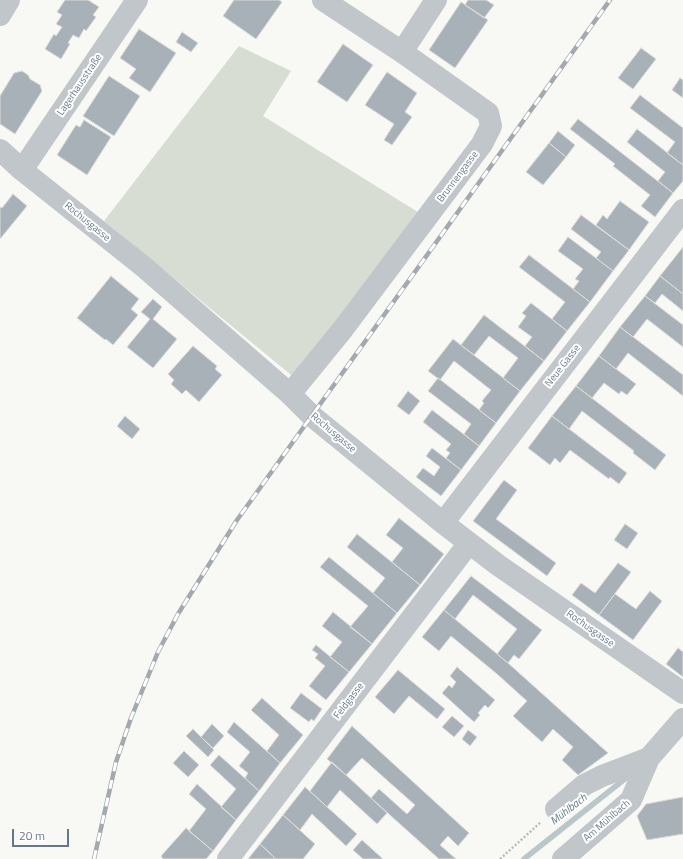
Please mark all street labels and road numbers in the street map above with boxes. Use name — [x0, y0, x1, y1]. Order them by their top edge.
street label: Lagerhausstraße — [55, 52, 105, 118]
street label: Brunnengasse — [435, 149, 481, 205]
street label: Rochusgasse — [62, 200, 112, 244]
street label: Neue Gasse — [543, 343, 583, 389]
street label: Rochusgasse — [308, 411, 358, 455]
street label: Rochusgasse — [564, 608, 616, 650]
street label: Feldgasse — [332, 681, 366, 721]
street label: Am Mühlbach — [581, 797, 633, 845]

